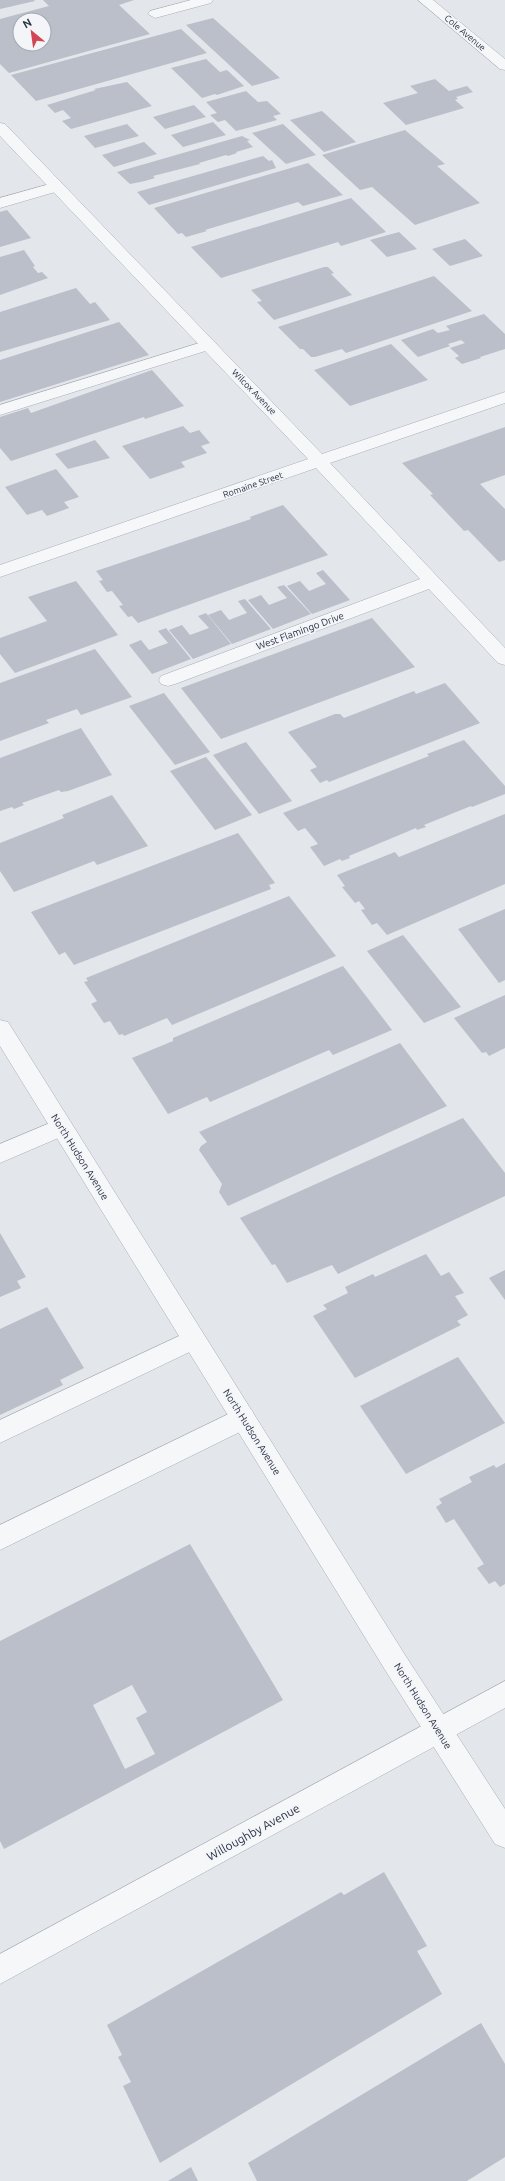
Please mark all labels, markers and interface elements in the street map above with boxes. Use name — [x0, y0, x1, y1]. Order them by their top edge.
north arrow — [12, 12, 52, 52]
street label: Cole Avenue — [442, 13, 488, 53]
text: N — [21, 16, 34, 30]
street label: Wilcox Avenue — [230, 367, 278, 417]
street label: Romaine Street — [222, 470, 285, 500]
street label: West Flamingo Drive — [255, 610, 345, 652]
street label: North Hudson Avenue — [49, 1112, 111, 1202]
street label: North Hudson Avenue — [221, 1387, 283, 1477]
street label: North Hudson Avenue — [392, 1661, 454, 1751]
street label: Willoughby Avenue — [204, 1801, 302, 1863]

